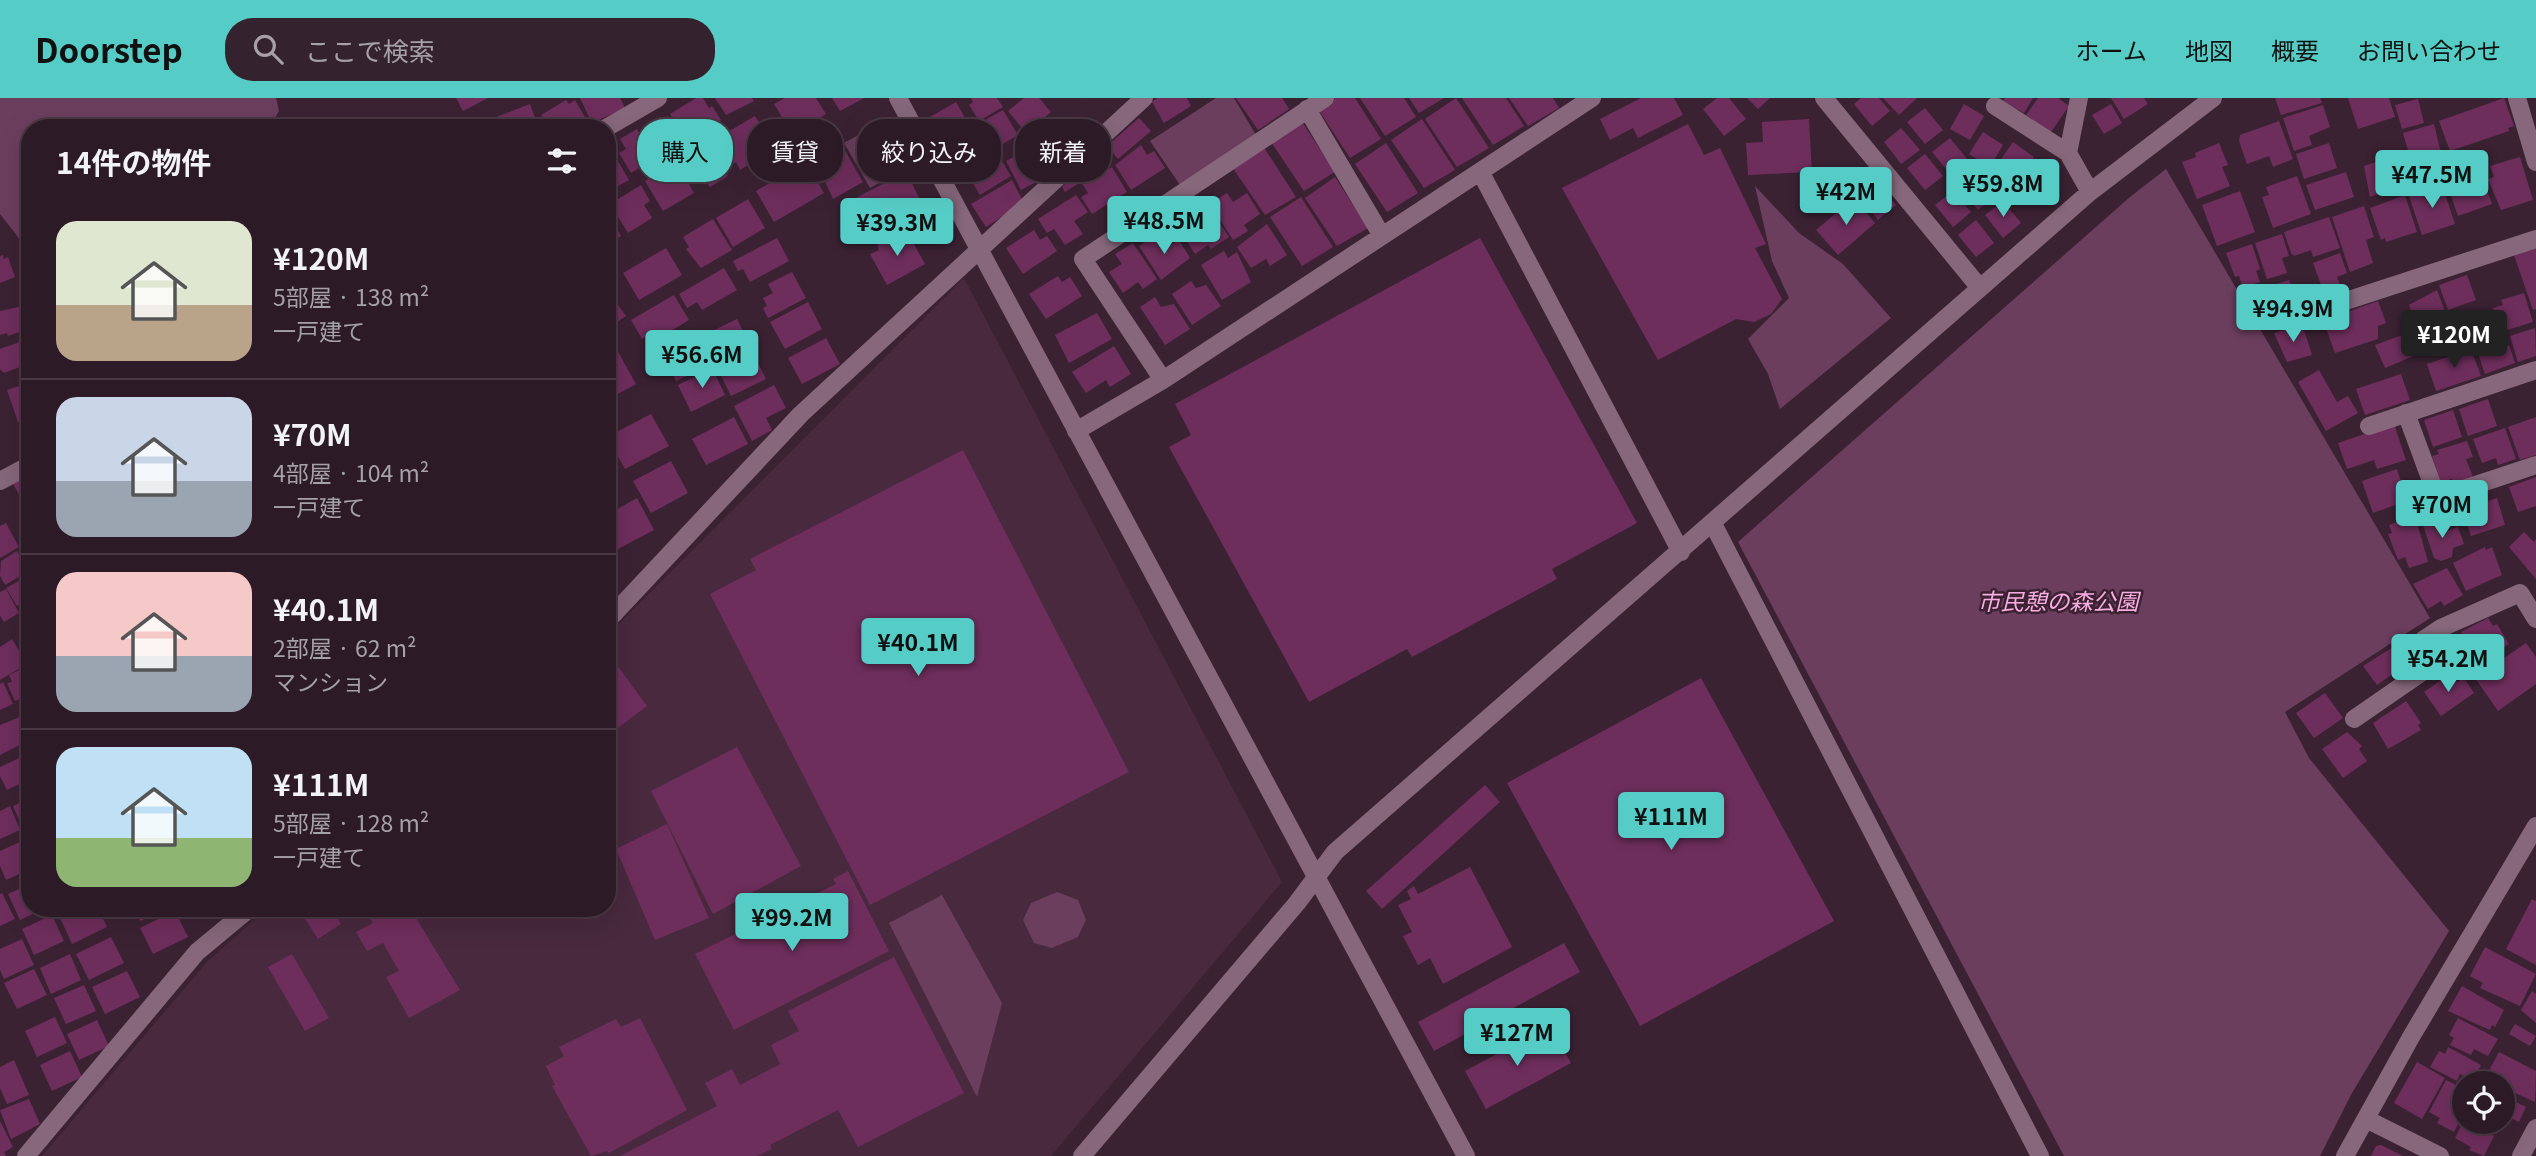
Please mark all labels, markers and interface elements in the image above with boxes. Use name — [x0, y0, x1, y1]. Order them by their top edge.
search box — [225, 18, 715, 81]
text: Doorstep — [35, 25, 183, 73]
icon: search — [249, 30, 287, 68]
text: ここで検索 — [305, 31, 435, 68]
text: ホーム — [2076, 32, 2147, 67]
text: 地図 — [2185, 32, 2233, 67]
text: 概要 — [2271, 32, 2319, 67]
text: お問い合わせ — [2357, 32, 2501, 67]
chip: 購入 — [637, 119, 733, 182]
chip: 賃貸 — [747, 119, 843, 182]
chip: 絞り込み — [857, 119, 1001, 182]
chip: 新着 — [1015, 119, 1111, 182]
text: 14件の物件 — [56, 139, 211, 183]
icon: filters — [543, 142, 581, 180]
pin: ¥47.5M — [2375, 150, 2489, 210]
text: ¥47.5M — [2391, 156, 2473, 190]
pin: ¥59.8M — [1946, 159, 2060, 219]
text: ¥59.8M — [1962, 165, 2044, 199]
pin: ¥42M — [1805, 167, 1887, 227]
text: ¥42M — [1816, 173, 1876, 207]
pin: ¥48.5M — [1107, 197, 1221, 256]
pin: ¥39.3M — [840, 198, 954, 258]
text: ¥48.5M — [1123, 202, 1205, 236]
text: ¥39.3M — [856, 204, 938, 238]
text: ¥120M — [273, 235, 369, 279]
icon: home — [112, 249, 196, 333]
text: 5部屋 · 138 m² — [273, 279, 429, 313]
pin: ¥94.9M — [2236, 285, 2350, 344]
text: ¥94.9M — [2252, 290, 2334, 324]
pin: ¥120M — [2405, 310, 2503, 370]
text: 一戸建て — [273, 313, 365, 347]
text: ¥120M — [2417, 316, 2491, 350]
pin: ¥56.6M — [645, 330, 759, 390]
text: ¥56.6M — [661, 336, 743, 370]
text: ¥70M — [273, 411, 352, 455]
icon: home — [112, 425, 196, 509]
text: 4部屋 · 104 m² — [273, 455, 429, 489]
pin: ¥70M — [2401, 480, 2483, 540]
text: ¥70M — [2412, 486, 2472, 520]
text: 一戸建て — [273, 489, 365, 523]
park label: 市民憩の森公園 — [1978, 583, 2142, 617]
text: ¥40.1M — [273, 586, 379, 630]
icon: home — [112, 600, 196, 684]
pin: ¥40.1M — [861, 618, 975, 678]
text: ¥40.1M — [877, 624, 959, 658]
text: 2部屋 · 62 m² — [273, 630, 416, 664]
pin: ¥54.2M — [2391, 634, 2505, 694]
text: ¥54.2M — [2407, 640, 2489, 674]
text: マンション — [273, 664, 388, 698]
text: ¥111M — [273, 761, 369, 805]
icon: home — [112, 775, 196, 859]
pin: ¥111M — [1622, 792, 1720, 852]
text: ¥111M — [1634, 798, 1708, 832]
text: 5部屋 · 128 m² — [273, 805, 429, 839]
text: 一戸建て — [273, 839, 365, 873]
pin: ¥99.2M — [735, 894, 849, 953]
text: ¥99.2M — [751, 899, 833, 933]
pin: ¥127M — [1468, 1009, 1566, 1068]
text: ¥127M — [1480, 1014, 1554, 1048]
map controls — [2452, 1071, 2515, 1134]
button: locate — [2452, 1071, 2515, 1134]

